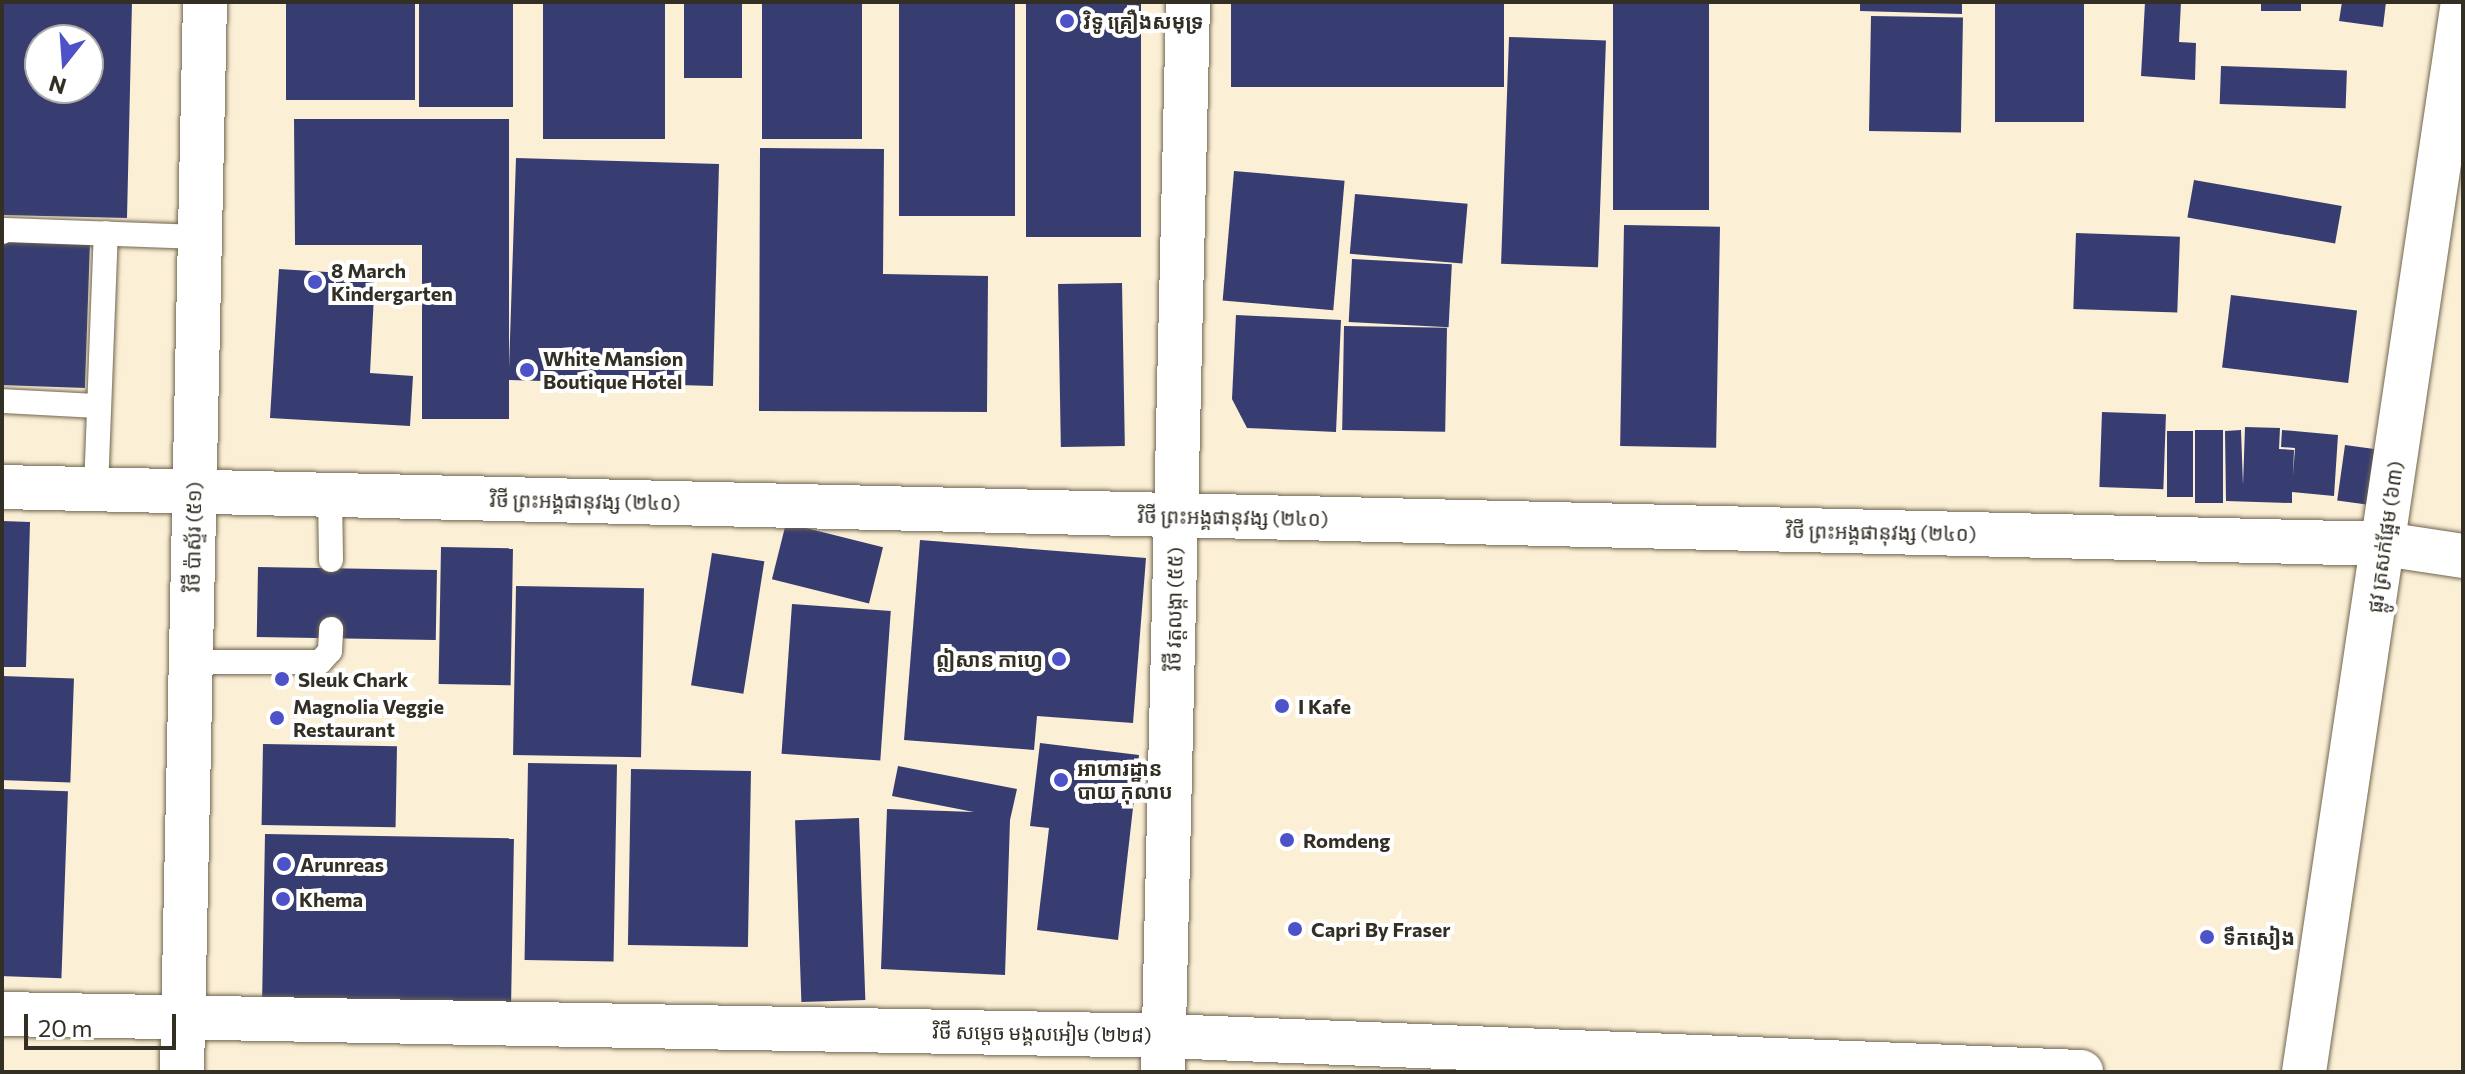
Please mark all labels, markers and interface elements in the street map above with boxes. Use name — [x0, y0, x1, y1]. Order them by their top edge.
place label: វិទូ គ្រឿងសមុទ្រ — [1083, 9, 1204, 33]
marker: វិទូ គ្រឿងសមុទ្រ — [1058, 12, 1076, 30]
north arrow — [24, 24, 104, 104]
text: N — [46, 70, 69, 101]
place label: 8 March Kindergarten — [331, 258, 453, 305]
marker: 8 March Kindergarten — [306, 273, 324, 291]
place label: White Mansion Boutique Hotel — [543, 346, 683, 393]
marker: White Mansion Boutique Hotel — [518, 361, 536, 379]
street label: ផ្លូវ ត្រសក់ផ្អែម (៦៣) — [2362, 460, 2408, 614]
street label: វិថី ប៉ាស្ទ័រ (៥១) — [180, 482, 206, 592]
street label: វិថី ព្រះអង្គផានុវង្ស (២៤០) — [489, 487, 681, 515]
street label: វិថី ព្រះអង្គផានុវង្ស (២៤០) — [1137, 503, 1329, 531]
street label: វិថី ព្រះអង្គផានុវង្ស (២៤០) — [1785, 518, 1977, 546]
street label: វិថី វត្តលង្កា (៥៥) — [1161, 547, 1187, 671]
place label: ឦសាន កាហ្វេ — [936, 647, 1043, 671]
marker: ឦសាន កាហ្វេ — [1050, 650, 1068, 668]
place label: Sleuk Chark — [298, 667, 408, 691]
marker: Sleuk Chark — [273, 670, 291, 688]
place label: Magnolia Veggie Restaurant — [293, 694, 444, 741]
place label: I Kafe — [1298, 694, 1351, 718]
marker: I Kafe — [1273, 697, 1291, 715]
marker: Magnolia Veggie Restaurant — [268, 709, 286, 727]
place label: អាហារដ្ឋាន បាយ កុលាប — [1077, 756, 1173, 803]
marker: អាហារដ្ឋាន បាយ កុលាប — [1052, 771, 1070, 789]
place label: Romdeng — [1303, 828, 1390, 852]
marker: Romdeng — [1278, 831, 1296, 849]
place label: Arunreas — [300, 852, 384, 876]
marker: Arunreas — [275, 855, 293, 873]
place label: Khema — [299, 887, 363, 911]
marker: Khema — [274, 890, 292, 908]
place label: Capri By Fraser — [1311, 917, 1451, 941]
marker: Capri By Fraser — [1286, 920, 1304, 938]
place label: ទឹកសៀង — [2223, 925, 2295, 949]
marker: ទឹកសៀង — [2198, 928, 2216, 946]
scale bar — [28, 998, 180, 1048]
text: 20 m — [38, 1013, 92, 1042]
street label: វិថី សម្តេច មង្គលអៀម (២២៨) — [932, 1019, 1152, 1047]

